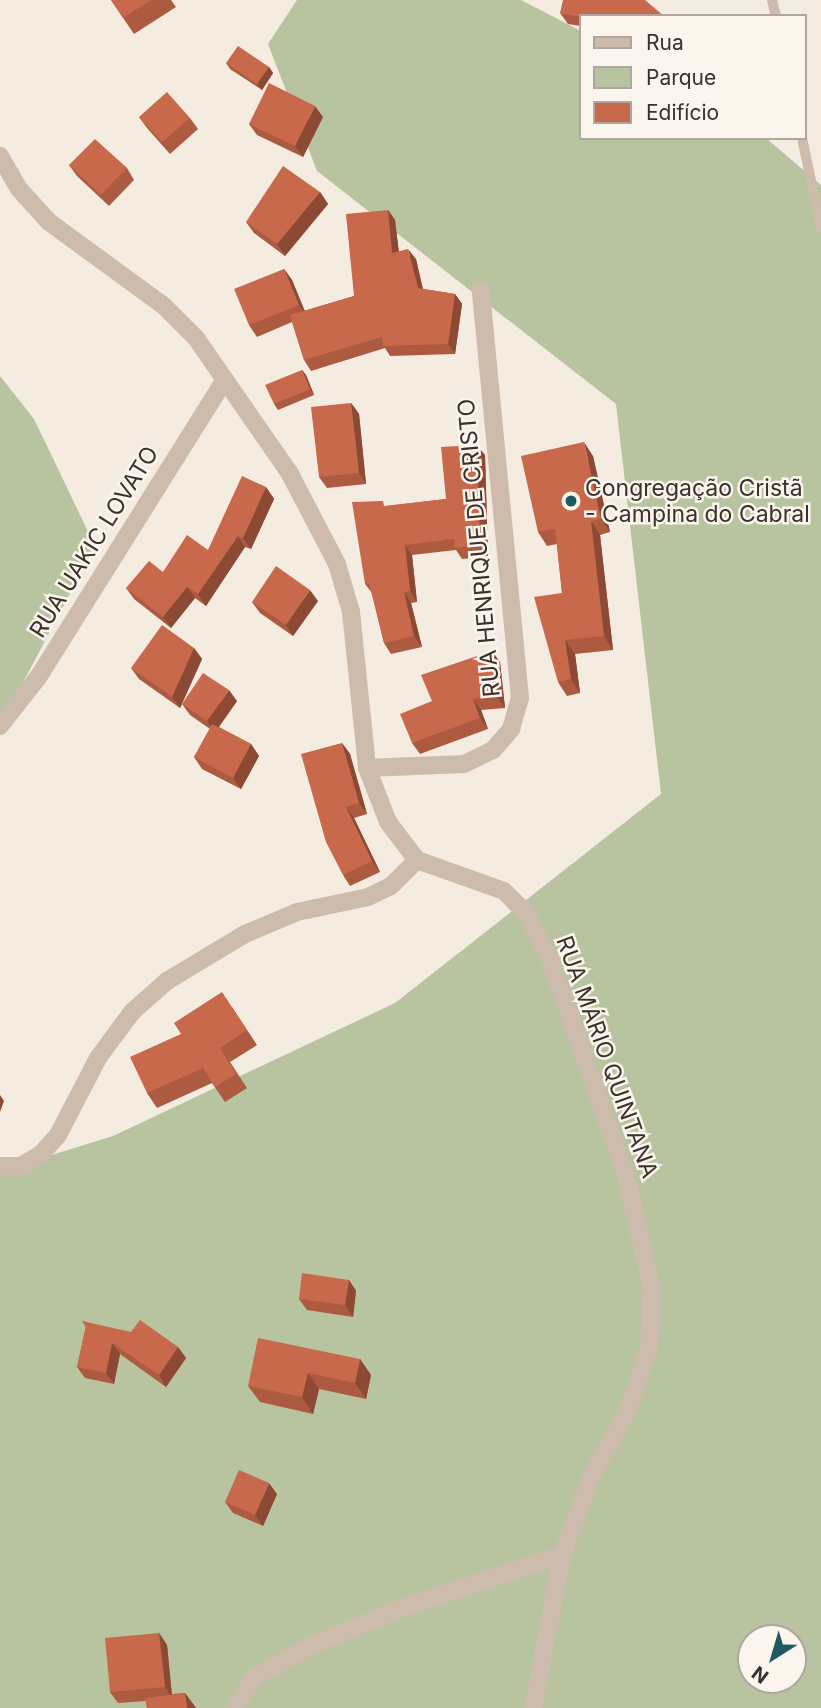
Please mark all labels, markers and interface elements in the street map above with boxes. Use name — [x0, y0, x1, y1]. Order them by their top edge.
legend — [580, 14, 807, 140]
text: Rua — [646, 30, 684, 55]
text: Parque — [646, 65, 716, 90]
text: Edifício — [646, 100, 719, 125]
street label: RUA HENRIQUE DE CRISTO — [452, 398, 506, 698]
street label: RUA UAKIC LOVATO — [24, 441, 164, 643]
place label: Congregação Cristã - Campina do Cabral — [585, 474, 810, 528]
marker: Congregação Cristã - Campina do Cabral — [563, 493, 579, 509]
street label: RUA MÁRIO QUINTANA — [550, 932, 664, 1182]
north arrow — [737, 1624, 807, 1694]
text: N — [748, 1661, 773, 1688]

